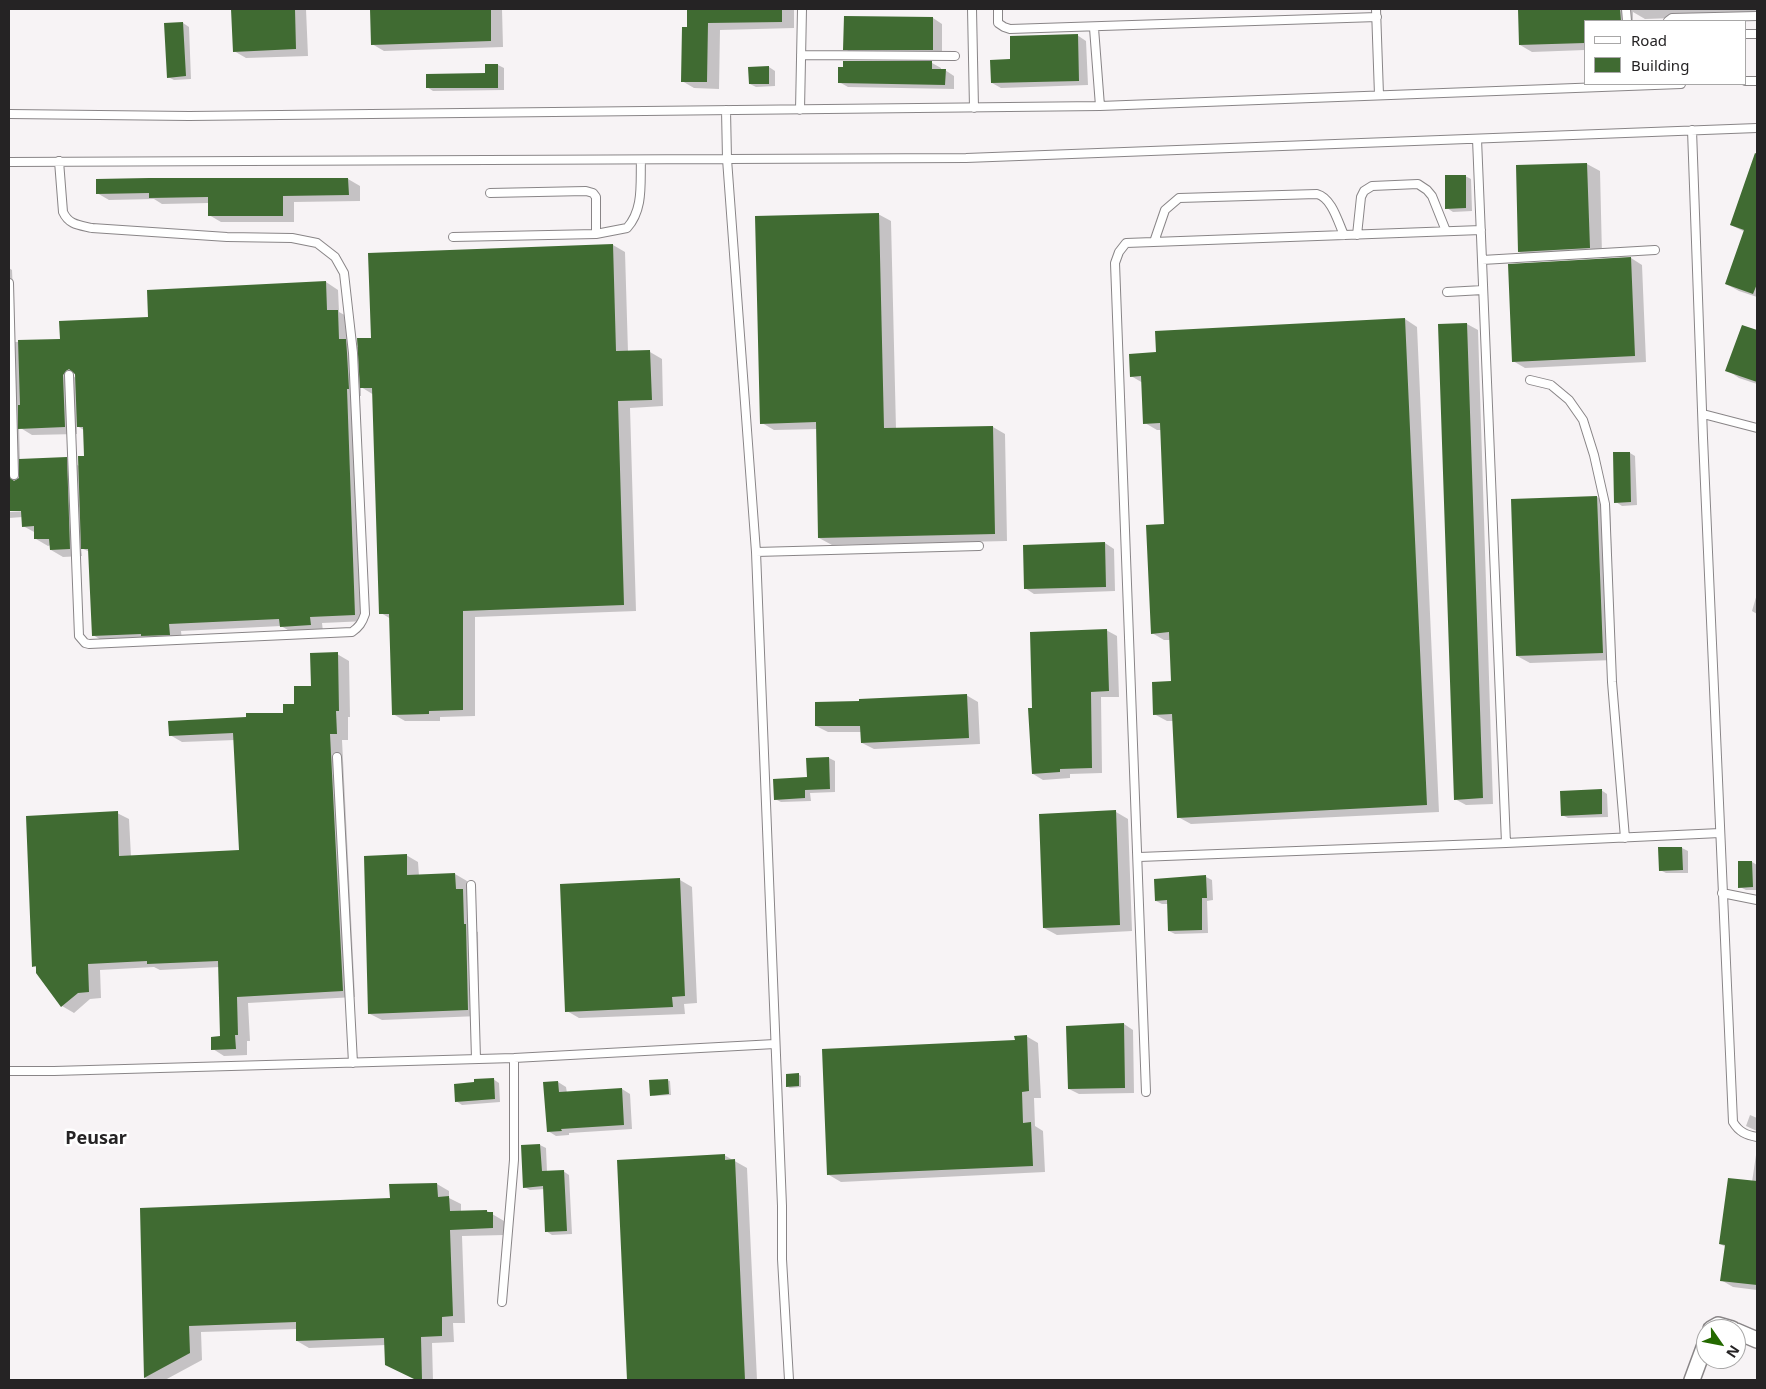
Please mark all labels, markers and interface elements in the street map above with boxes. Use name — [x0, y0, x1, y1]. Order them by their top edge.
legend — [1584, 20, 1746, 85]
text: Road — [1631, 30, 1667, 50]
text: Building — [1631, 55, 1689, 75]
district label: Peusar — [65, 1128, 127, 1150]
north arrow — [1696, 1319, 1746, 1369]
text: N — [1722, 1342, 1744, 1362]

